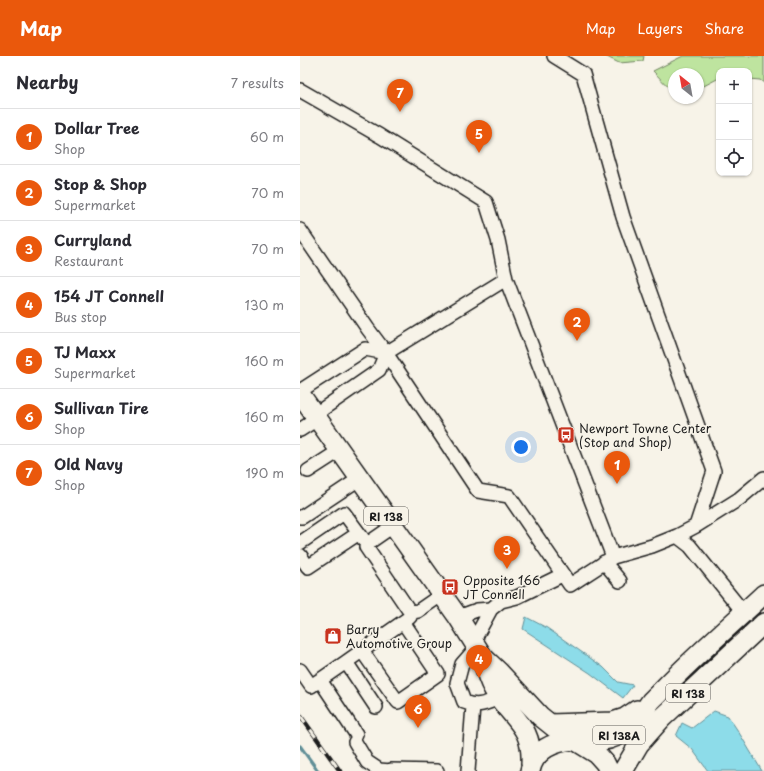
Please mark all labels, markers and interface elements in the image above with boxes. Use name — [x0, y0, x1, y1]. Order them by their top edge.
text: Map — [20, 14, 62, 42]
text: Map — [586, 18, 616, 39]
text: Layers — [638, 18, 683, 39]
text: Share — [705, 18, 744, 39]
north arrow — [668, 68, 704, 104]
map controls — [716, 68, 752, 176]
button: + — [716, 68, 752, 104]
text: Nearby — [16, 69, 78, 95]
text: 7 results — [231, 73, 284, 92]
pin: 7 — [387, 79, 413, 112]
button: − — [716, 104, 752, 140]
text: Dollar Tree — [54, 116, 139, 139]
pin: 5 — [466, 120, 492, 153]
text: 1 — [26, 127, 32, 146]
text: 60 m — [250, 127, 284, 146]
text: Shop — [54, 139, 85, 158]
button: locate — [716, 140, 752, 176]
text: Stop & Shop — [54, 172, 147, 195]
text: 2 — [24, 183, 34, 202]
text: 70 m — [251, 183, 284, 202]
text: Supermarket — [54, 195, 136, 214]
text: Curryland — [54, 228, 132, 251]
text: 3 — [25, 239, 33, 258]
text: 70 m — [251, 239, 284, 258]
text: Restaurant — [54, 251, 124, 270]
text: 154 JT Connell — [54, 284, 164, 307]
text: 4 — [25, 295, 33, 314]
text: 130 m — [245, 295, 284, 314]
text: Bus stop — [54, 307, 107, 326]
pin: 2 — [564, 308, 590, 341]
text: TJ Maxx — [54, 340, 116, 363]
text: 5 — [25, 351, 33, 370]
text: 160 m — [245, 351, 284, 370]
text: Supermarket — [54, 363, 136, 382]
text: Sullivan Tire — [54, 396, 149, 419]
text: 6 — [24, 407, 34, 426]
text: 160 m — [245, 407, 284, 426]
text: Shop — [54, 419, 85, 438]
place label: Newport Towne Center (Stop and Shop) — [579, 419, 712, 451]
bus stop icon: Newport Towne Center (Stop and Shop) — [556, 425, 576, 445]
your location — [511, 437, 531, 457]
pin: 1 — [604, 451, 630, 484]
text: Old Navy — [54, 452, 123, 475]
text: 7 — [25, 463, 33, 482]
text: 190 m — [245, 463, 284, 482]
text: Shop — [54, 475, 85, 494]
road number: RI 138 — [364, 507, 408, 525]
pin: 3 — [494, 536, 520, 569]
place label: Opposite 166 JT Connell — [463, 571, 540, 603]
bus stop icon: Opposite 166 JT Connell — [440, 577, 460, 597]
place label: Barry Automotive Group — [346, 620, 452, 652]
shop icon: Barry Automotive Group — [323, 626, 343, 646]
pin: 4 — [466, 645, 492, 678]
road number: RI 138 — [666, 684, 710, 702]
pin: 6 — [405, 695, 431, 728]
road number: RI 138A — [593, 726, 645, 744]

